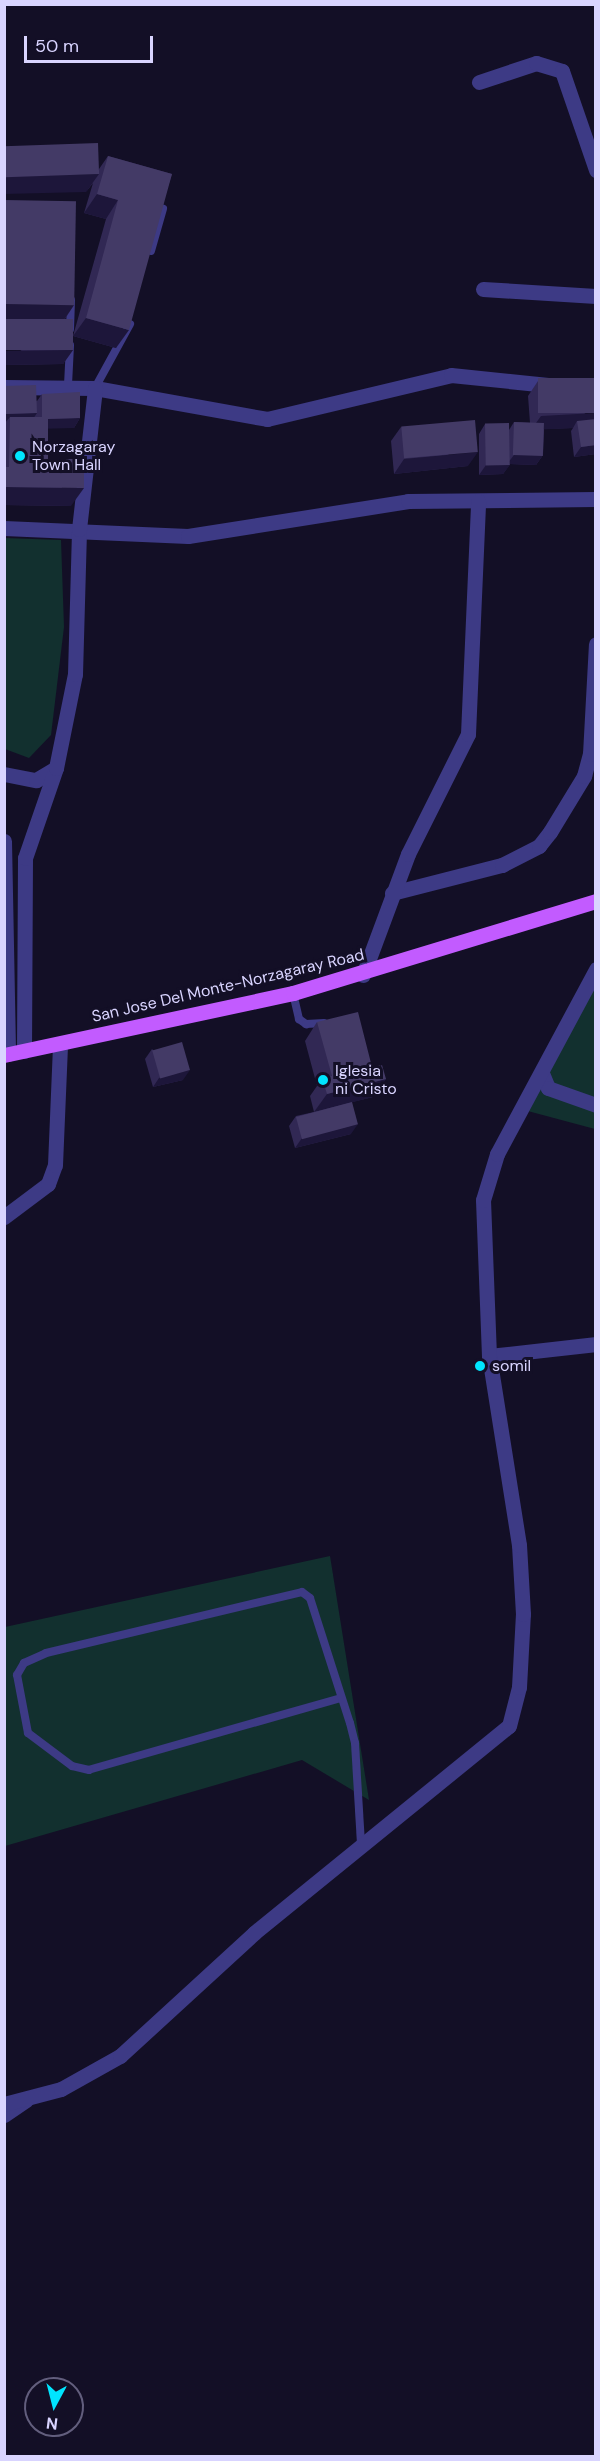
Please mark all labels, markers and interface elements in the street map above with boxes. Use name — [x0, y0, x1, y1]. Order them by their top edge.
scale bar — [27, 24, 156, 62]
text: 50 m — [35, 34, 79, 58]
place label: Norzagaray Town Hall — [32, 437, 115, 475]
marker: Norzagaray Town Hall — [13, 449, 27, 463]
street label: San Jose Del Monte-Norzagaray Road — [90, 945, 366, 1027]
place label: Iglesia ni Cristo — [335, 1061, 397, 1099]
marker: Iglesia ni Cristo — [316, 1073, 330, 1087]
place label: somil — [492, 1356, 531, 1376]
marker: somil — [473, 1359, 487, 1373]
north arrow — [24, 2377, 84, 2437]
text: N — [45, 2412, 59, 2435]

